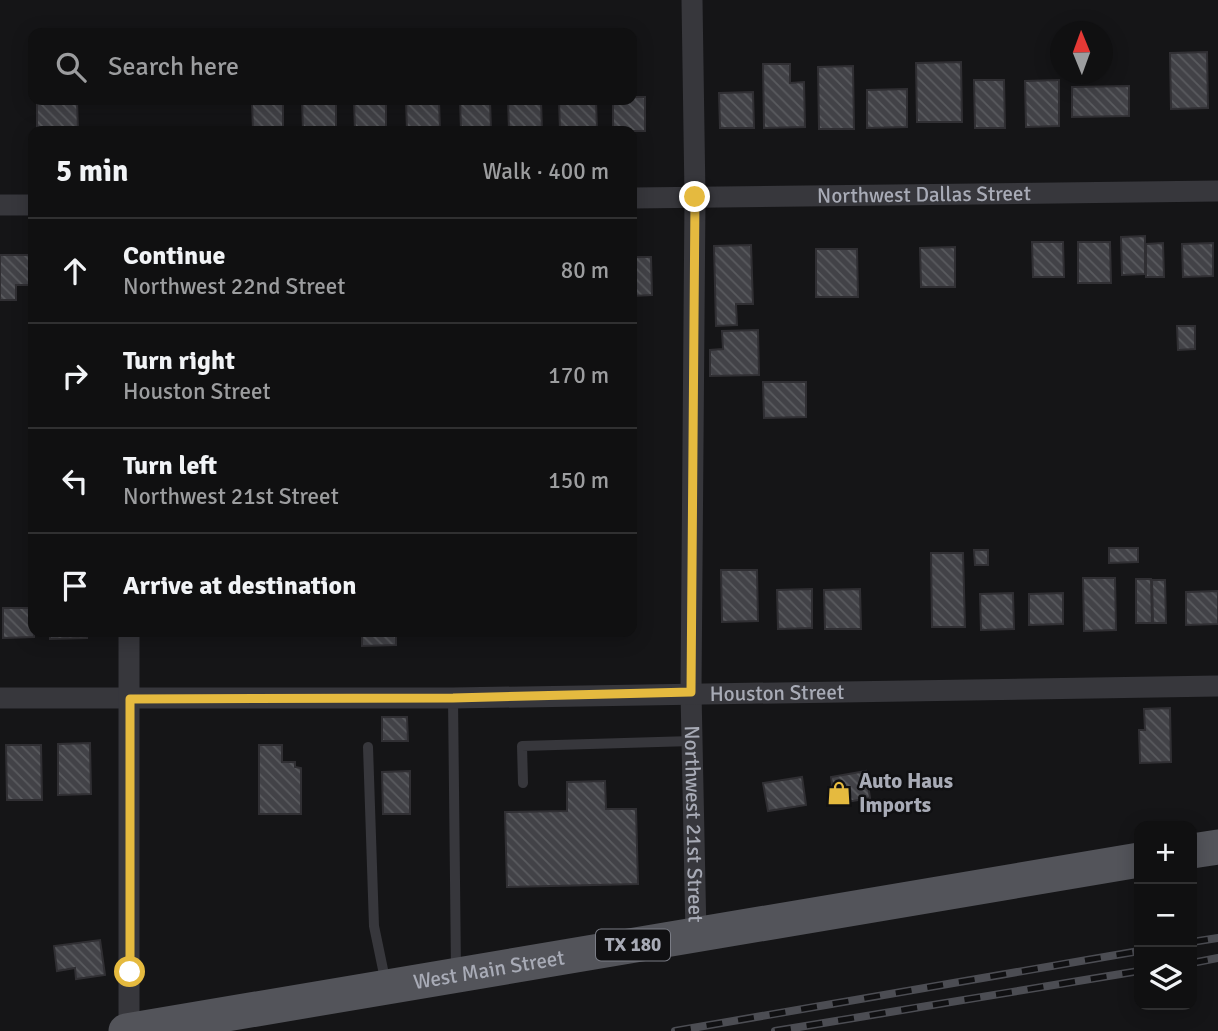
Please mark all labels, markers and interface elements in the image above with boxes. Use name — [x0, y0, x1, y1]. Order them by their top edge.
north arrow — [1050, 21, 1113, 84]
search box — [28, 28, 637, 105]
icon: search — [52, 48, 90, 86]
text: Search here — [108, 51, 239, 83]
text: 5 min — [56, 153, 128, 190]
text: Walk · 400 m — [483, 157, 609, 186]
street label: Northwest Dallas Street — [817, 180, 1031, 209]
route end — [679, 181, 710, 212]
text: Continue — [123, 240, 225, 272]
icon: ahead — [56, 252, 94, 290]
text: 80 m — [561, 256, 609, 285]
text: Northwest 22nd Street — [123, 272, 345, 301]
text: Turn right — [123, 345, 235, 377]
icon: right — [56, 357, 94, 395]
text: 170 m — [548, 361, 609, 390]
text: Houston Street — [123, 377, 270, 406]
text: Turn left — [123, 450, 217, 482]
icon: left — [56, 462, 94, 500]
text: 150 m — [548, 466, 609, 495]
text: Northwest 21st Street — [123, 482, 339, 511]
icon: arrive — [56, 567, 94, 605]
text: Arrive at destination — [123, 570, 356, 602]
street label: Houston Street — [709, 679, 845, 707]
street label: Northwest 21st Street — [679, 725, 709, 923]
place label: Auto Haus Imports — [859, 768, 953, 818]
shop icon: Auto Haus Imports — [825, 779, 853, 807]
map controls — [1134, 821, 1197, 1010]
button: + — [1134, 821, 1197, 884]
button: − — [1134, 884, 1197, 947]
road number: TX 180 — [596, 930, 670, 960]
street label: West Main Street — [411, 944, 566, 995]
button: layers — [1134, 947, 1197, 1010]
route start — [114, 956, 145, 987]

